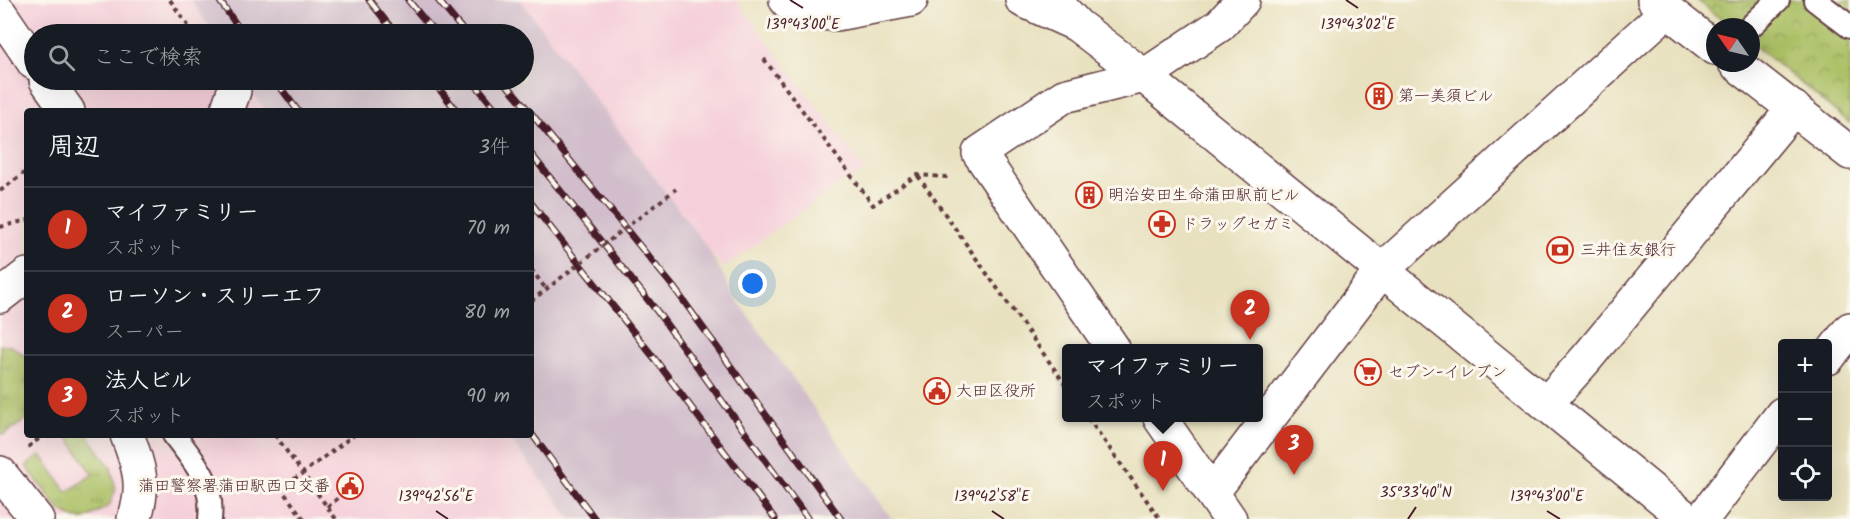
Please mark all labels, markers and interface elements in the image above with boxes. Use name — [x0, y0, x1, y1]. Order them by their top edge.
text: 139°43'00"E — [766, 13, 841, 37]
text: 139°43'02"E — [1321, 13, 1397, 37]
north arrow — [1706, 18, 1760, 72]
search box — [24, 24, 534, 90]
icon: search — [45, 41, 78, 74]
text: ここで検索 — [93, 41, 203, 76]
building icon: 第一美須ビル — [1364, 81, 1394, 111]
place label: 第一美須ビル — [1398, 84, 1494, 109]
text: 周辺 — [48, 127, 100, 169]
text: 3件 — [479, 132, 510, 164]
building icon: 明治安田生命蒲田駅前ビル — [1074, 180, 1104, 210]
place label: 明治安田生命蒲田駅前ビル — [1108, 183, 1300, 208]
text: マイファミリー — [105, 196, 259, 231]
pharmacy icon: ドラッグセガミ — [1147, 209, 1177, 239]
place label: ドラッグセガミ — [1182, 212, 1294, 237]
text: 1 — [64, 213, 71, 245]
text: 70 m — [467, 213, 510, 245]
text: スポット — [105, 233, 185, 265]
bank icon: 三井住友銀行 — [1545, 235, 1575, 265]
place label: 三井住友銀行 — [1580, 238, 1676, 263]
your location — [738, 269, 767, 298]
text: ローソン・スリーエフ — [105, 280, 325, 315]
pin: 2 — [1230, 290, 1270, 340]
text: 2 — [62, 297, 73, 329]
text: 80 m — [464, 297, 510, 329]
text: スーパー — [105, 317, 184, 349]
map controls — [1778, 339, 1832, 501]
button: + — [1778, 339, 1832, 393]
popup — [1062, 344, 1263, 422]
text: マイファミリー — [1086, 350, 1239, 385]
supermarket icon: セブン-イレブン — [1353, 357, 1383, 387]
place label: セブン-イレブン — [1388, 360, 1507, 385]
text: 法人ビル — [105, 364, 193, 399]
public building icon: 大田区役所 — [922, 376, 952, 406]
place label: 大田区役所 — [956, 379, 1036, 404]
text: 3 — [62, 381, 73, 413]
text: 90 m — [466, 381, 510, 413]
text: スポット — [1086, 387, 1166, 419]
button: − — [1778, 393, 1832, 447]
text: スポット — [105, 401, 185, 433]
pin: 3 — [1274, 426, 1314, 475]
pin: 1 — [1144, 442, 1182, 491]
button: locate — [1778, 447, 1832, 501]
public building icon: 蒲田警察署蒲田駅西口交番 — [335, 471, 365, 501]
place label: 蒲田警察署蒲田駅西口交番 — [138, 474, 330, 499]
text: 35°33'40"N — [1380, 481, 1452, 505]
text: 139°42'56"E — [399, 485, 475, 509]
text: 139°42'58"E — [954, 485, 1031, 509]
text: 139°43'00"E — [1510, 485, 1585, 509]

